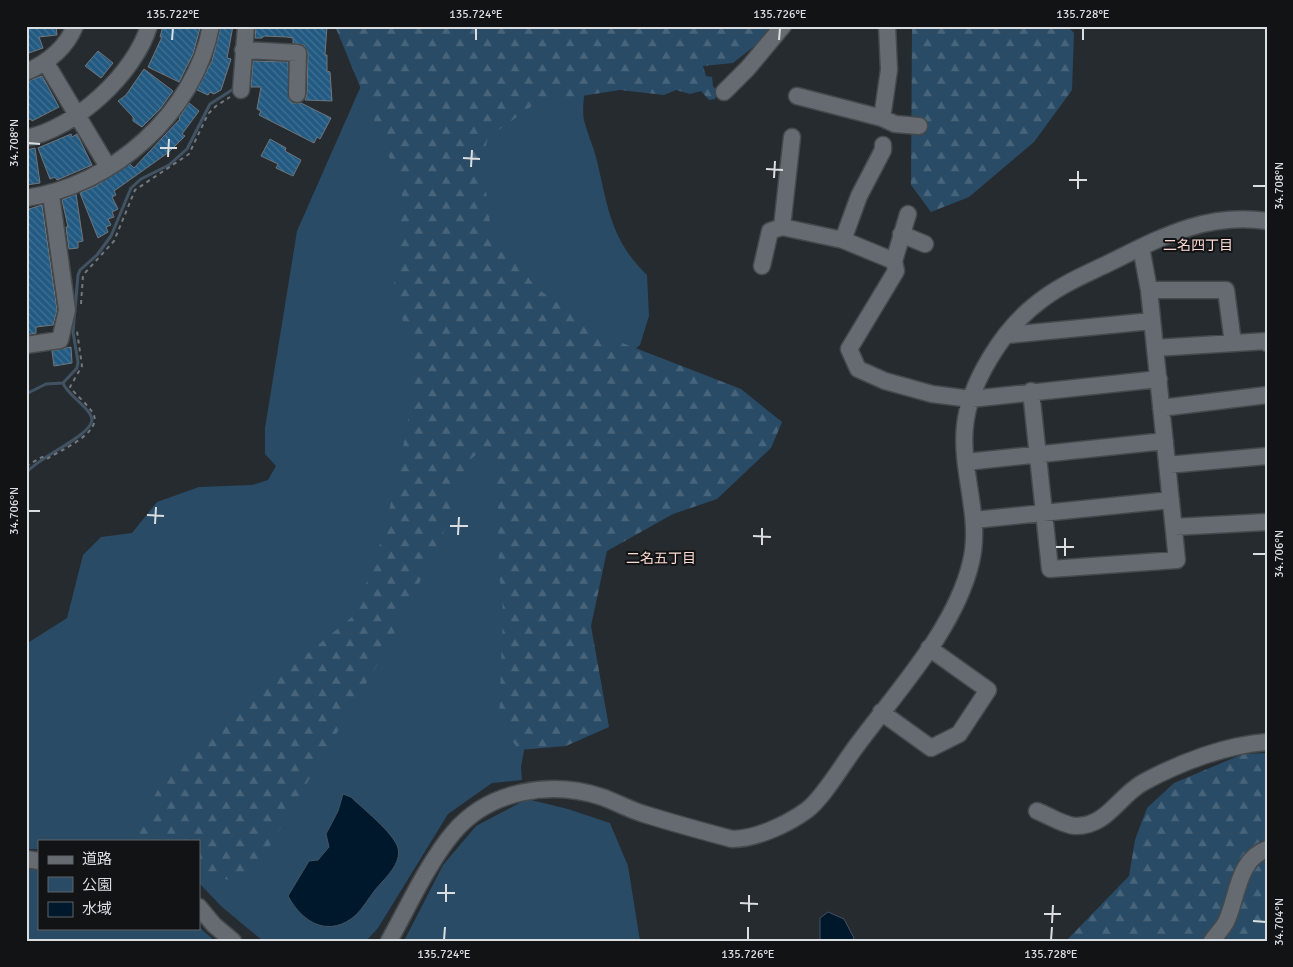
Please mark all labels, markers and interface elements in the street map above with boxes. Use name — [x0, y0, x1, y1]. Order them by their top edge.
text: 135.722°E — [146, 7, 200, 22]
text: 135.724°E — [449, 7, 503, 22]
text: 135.726°E — [753, 7, 807, 22]
text: 135.728°E — [1056, 7, 1110, 22]
text: 34.708°N — [7, 119, 22, 167]
text: 34.708°N — [1272, 162, 1287, 210]
district label: 二名四丁目 — [1163, 237, 1233, 254]
text: 34.706°N — [7, 487, 22, 535]
text: 34.706°N — [1272, 530, 1287, 578]
district label: 二名五丁目 — [626, 550, 696, 567]
legend — [38, 840, 200, 930]
text: 道路 — [82, 850, 112, 868]
text: 公園 — [82, 876, 112, 894]
text: 34.704°N — [1272, 898, 1287, 946]
text: 水域 — [82, 900, 112, 918]
text: 135.724°E — [417, 947, 471, 962]
text: 135.726°E — [721, 947, 775, 962]
text: 135.728°E — [1024, 947, 1078, 962]

